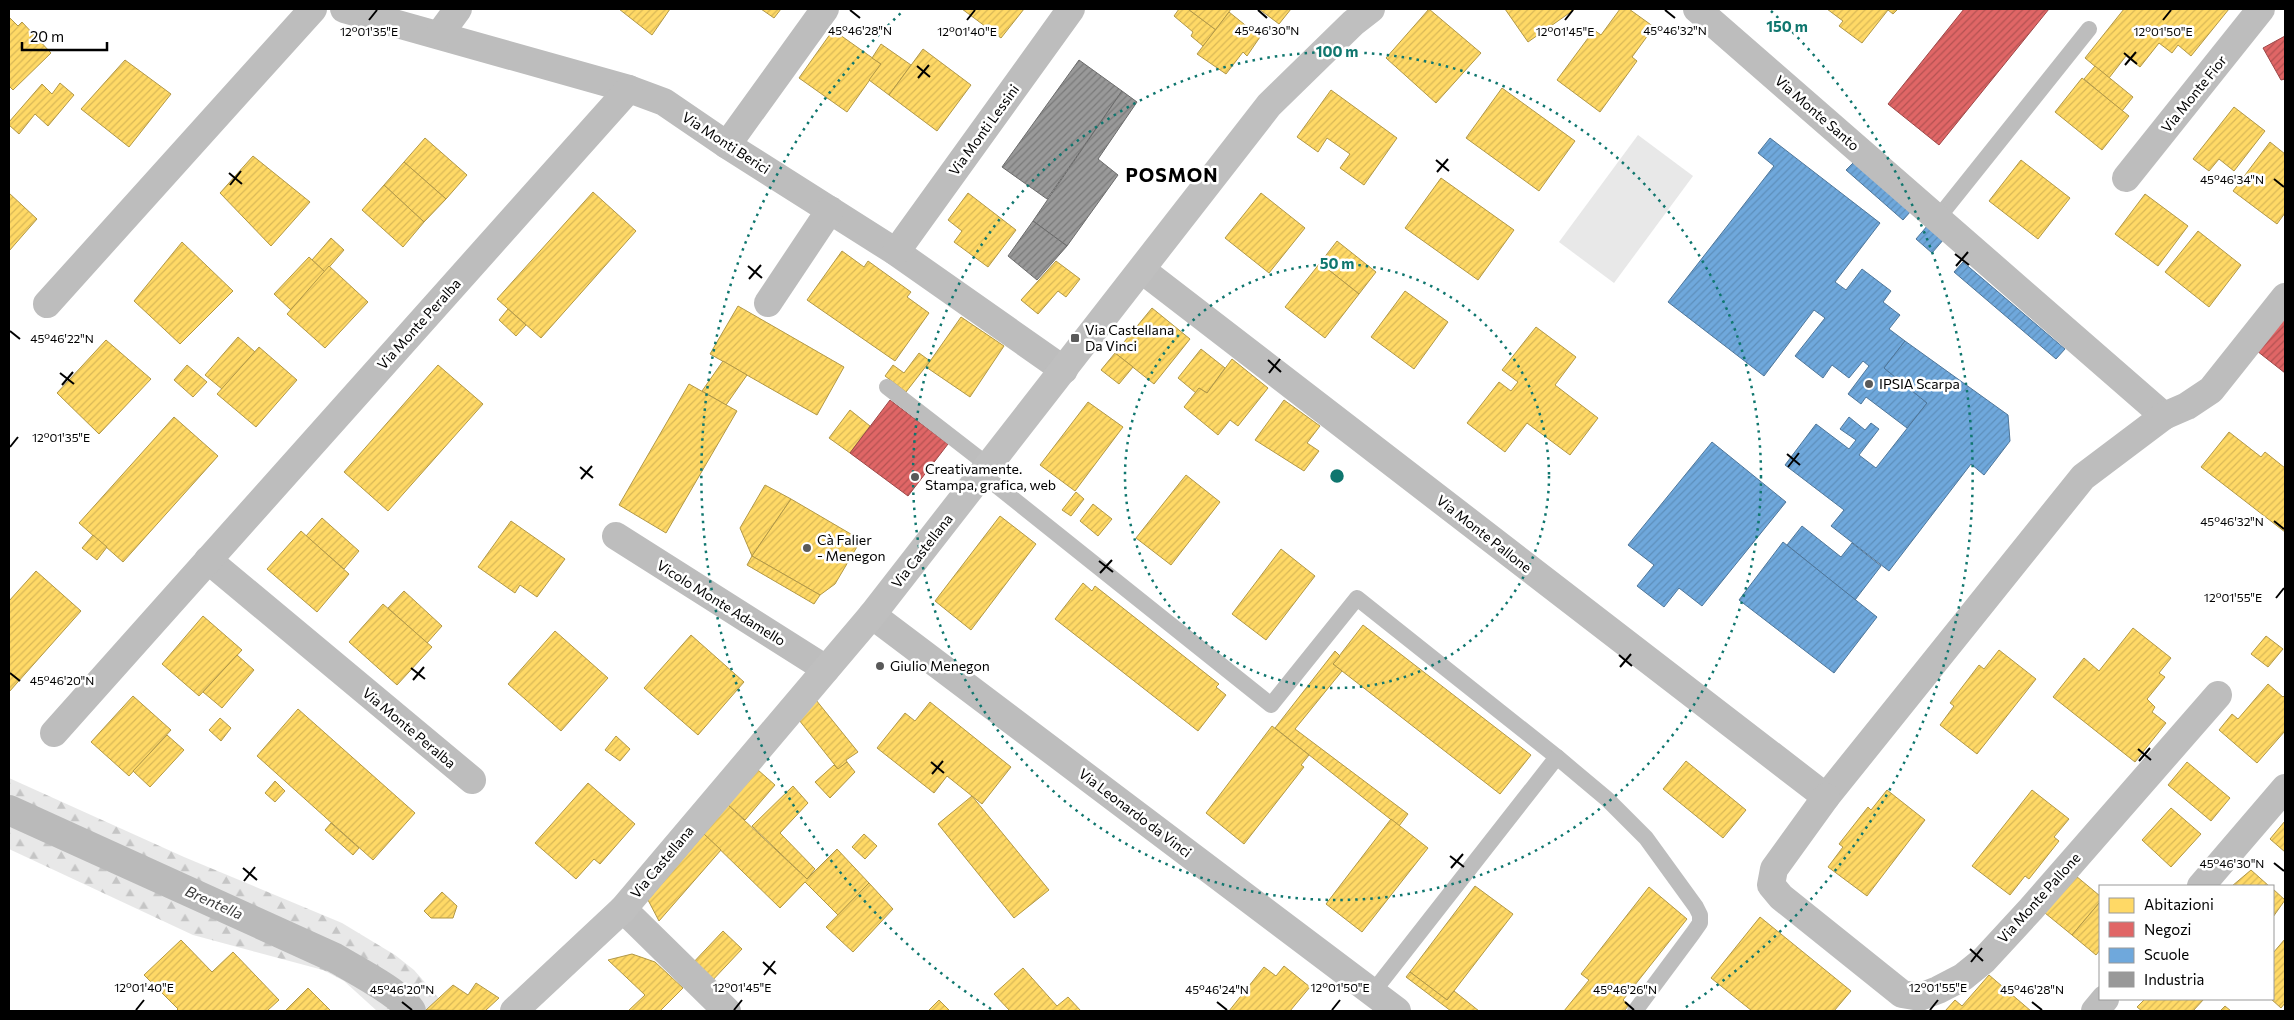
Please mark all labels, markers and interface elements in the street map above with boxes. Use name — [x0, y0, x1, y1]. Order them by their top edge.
text: 150 m — [1766, 17, 1808, 35]
scale bar — [22, 20, 108, 52]
text: 45°46'28"N — [828, 23, 892, 37]
text: 45°46'30"N — [1235, 23, 1299, 37]
text: 45°46'32"N — [1643, 23, 1707, 37]
text: 12°01'35"E — [340, 24, 398, 38]
text: 12°01'40"E — [937, 24, 997, 38]
text: 12°01'45"E — [1536, 24, 1594, 38]
text: 12°01'50"E — [2133, 24, 2193, 38]
text: 20 m — [30, 27, 64, 45]
text: 100 m — [1316, 42, 1358, 60]
street label: Via Monte Fior — [2157, 51, 2230, 136]
street label: Via Monte Santo — [1772, 71, 1863, 154]
street label: Via Monti Lessini — [945, 81, 1022, 179]
street label: Via Monti Berici — [679, 108, 773, 177]
district label: POSMON — [1126, 163, 1218, 186]
text: 45°46'34"N — [2200, 172, 2264, 186]
text: 50 m — [1320, 254, 1354, 272]
street label: Via Monte Peralba — [373, 275, 464, 373]
place label: Via Castellana Da Vinci — [1085, 321, 1174, 354]
text: 45°46'22"N — [30, 331, 94, 345]
marker: Via Castellana Da Vinci — [1069, 332, 1081, 344]
place label: IPSIA Scarpa — [1879, 375, 1960, 392]
marker: IPSIA Scarpa — [1863, 378, 1875, 390]
text: 12°01'35"E — [32, 430, 90, 444]
place label: Creativamente. Stampa, grafica, web — [925, 460, 1056, 493]
centre of rings — [1328, 467, 1346, 485]
marker: Creativamente. Stampa, grafica, web — [909, 471, 921, 483]
street label: Via Monte Pallone — [1433, 491, 1535, 576]
street label: Via Castellana — [887, 510, 956, 591]
text: 45°46'32"N — [2200, 514, 2264, 528]
place label: Cà Falier - Menegon — [817, 531, 886, 564]
marker: Cà Falier - Menegon — [801, 542, 813, 554]
street label: Vicolo Monte Adamello — [654, 556, 789, 649]
text: 12°01'55"E — [2204, 590, 2262, 604]
place label: Giulio Menegon — [890, 657, 990, 674]
marker: Giulio Menegon — [874, 660, 886, 672]
text: 45°46'20"N — [30, 673, 94, 687]
street label: Via Monte Peralba — [359, 684, 459, 772]
street label: Via Leonardo da Vinci — [1076, 765, 1195, 861]
street label: Via Castellana — [626, 822, 697, 901]
street label: Via Monte Pallone — [1994, 849, 2084, 946]
text: 45°46'30"N — [2200, 856, 2264, 870]
water label: Brentella — [183, 881, 246, 923]
legend — [2099, 885, 2274, 1000]
text: Abitazioni — [2144, 895, 2214, 913]
text: Negozi — [2144, 920, 2191, 938]
text: Scuole — [2144, 945, 2189, 963]
text: Industria — [2144, 970, 2204, 988]
text: 12°01'40"E — [114, 980, 174, 994]
text: 12°01'45"E — [713, 980, 771, 994]
text: 12°01'50"E — [1310, 980, 1370, 994]
text: 12°01'55"E — [1909, 980, 1967, 994]
text: 45°46'20"N — [370, 982, 434, 996]
text: 45°46'24"N — [1185, 982, 1249, 996]
text: 45°46'26"N — [1593, 982, 1657, 996]
text: 45°46'28"N — [2000, 982, 2064, 996]

